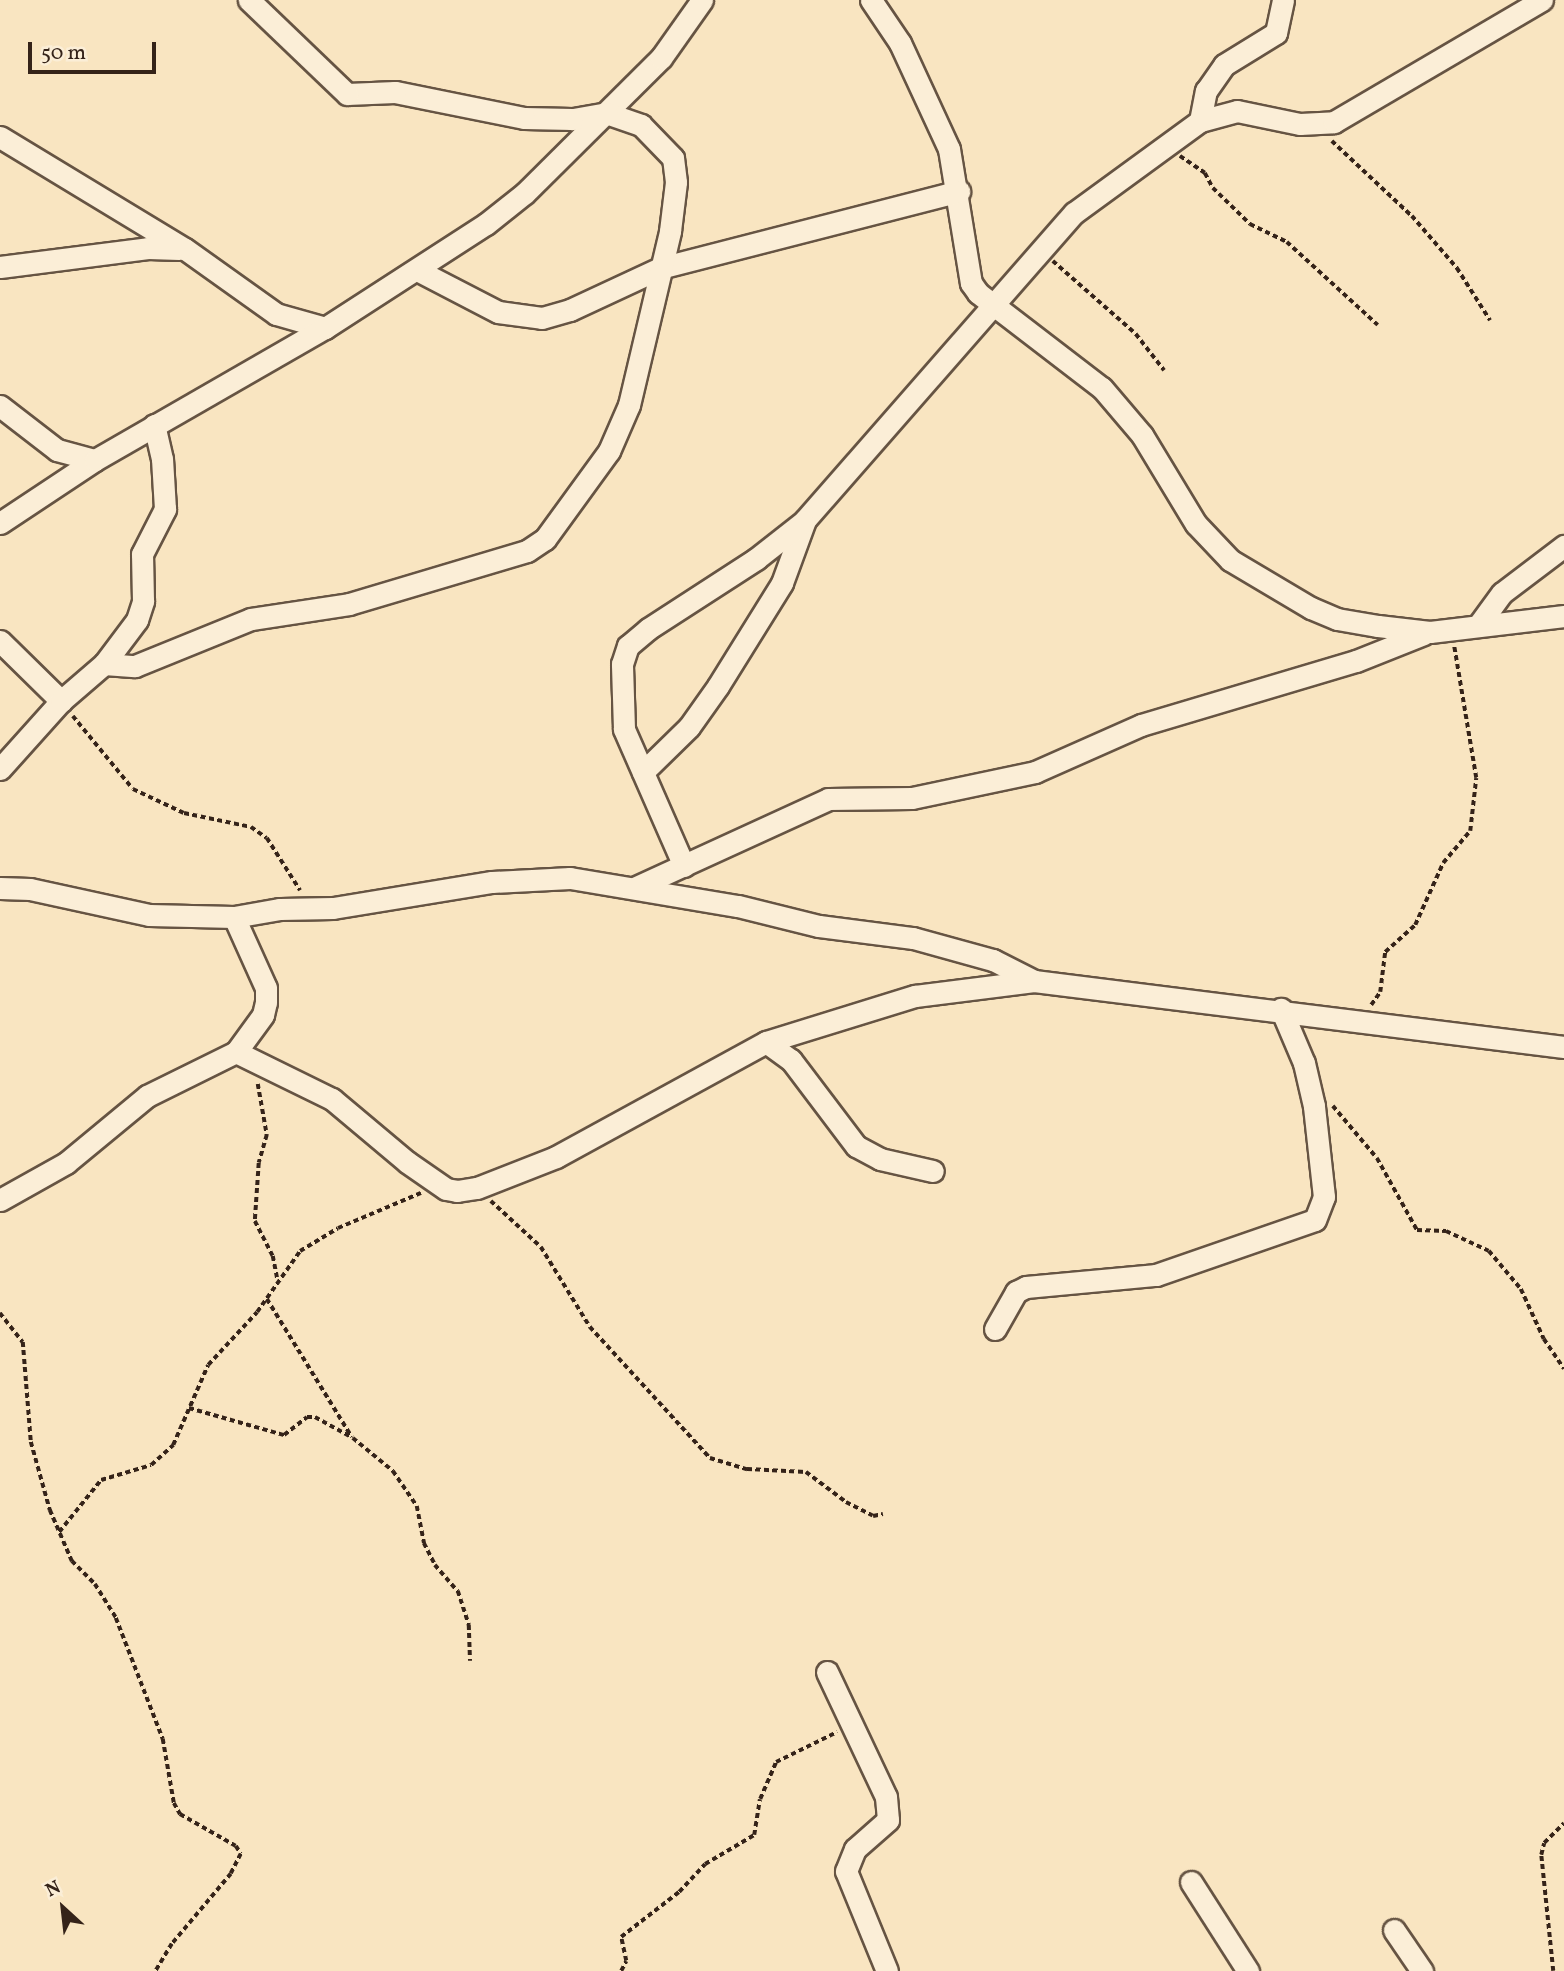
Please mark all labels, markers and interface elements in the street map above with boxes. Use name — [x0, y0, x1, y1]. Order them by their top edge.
scale bar — [32, 28, 159, 72]
text: 50 m — [41, 39, 86, 68]
north arrow — [28, 1873, 98, 1943]
text: N — [41, 1875, 66, 1904]

